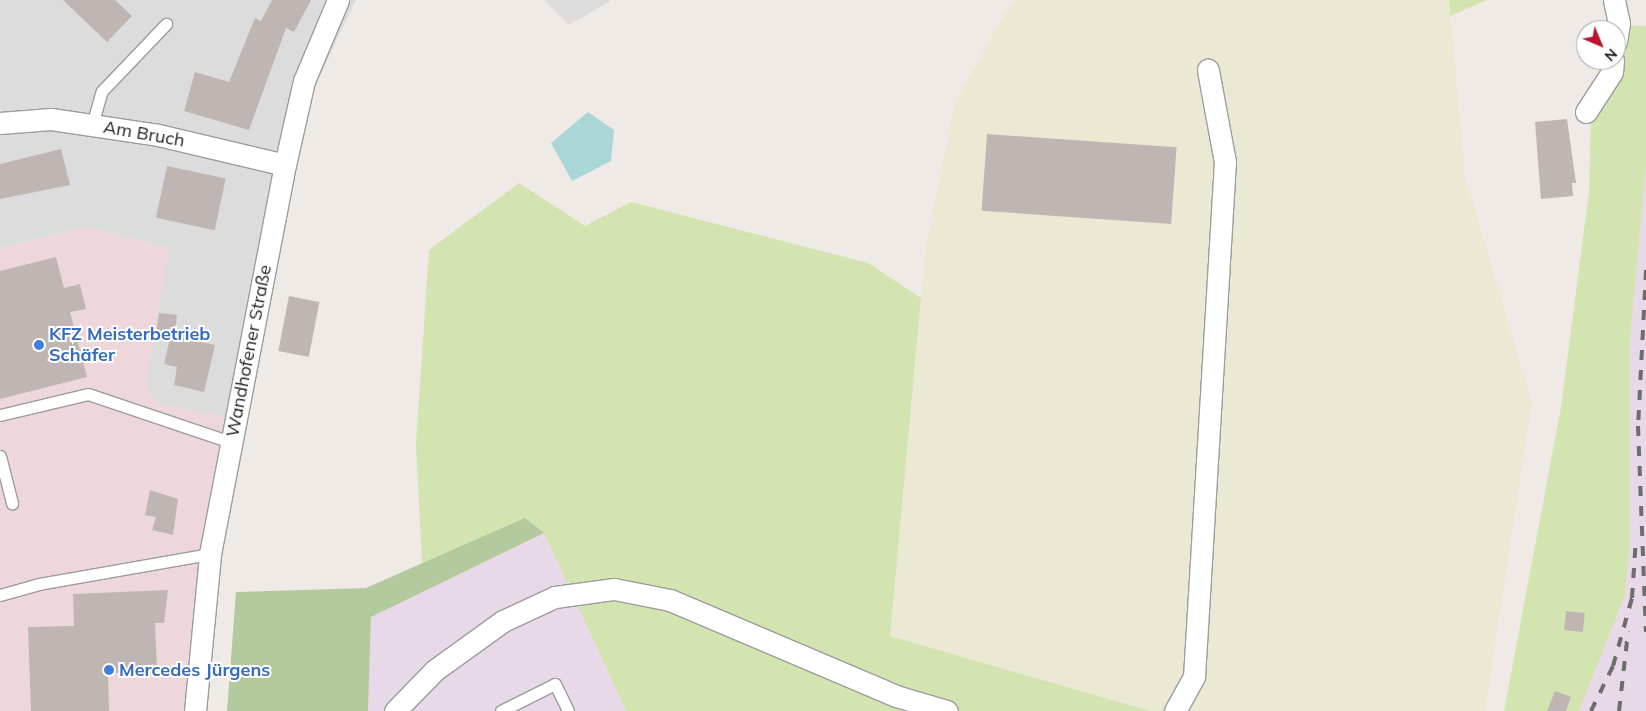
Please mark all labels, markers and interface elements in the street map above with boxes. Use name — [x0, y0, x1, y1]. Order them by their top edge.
north arrow — [1576, 20, 1626, 70]
text: N — [1601, 45, 1621, 65]
street label: Am Bruch — [102, 116, 186, 152]
street label: Wandhofener Straße — [222, 263, 276, 439]
place label: KFZ Meisterbetrieb Schäfer — [49, 324, 210, 366]
marker: KFZ Meisterbetrieb Schäfer — [33, 339, 45, 351]
place label: Mercedes Jürgens — [119, 659, 270, 681]
marker: Mercedes Jürgens — [103, 664, 115, 676]

